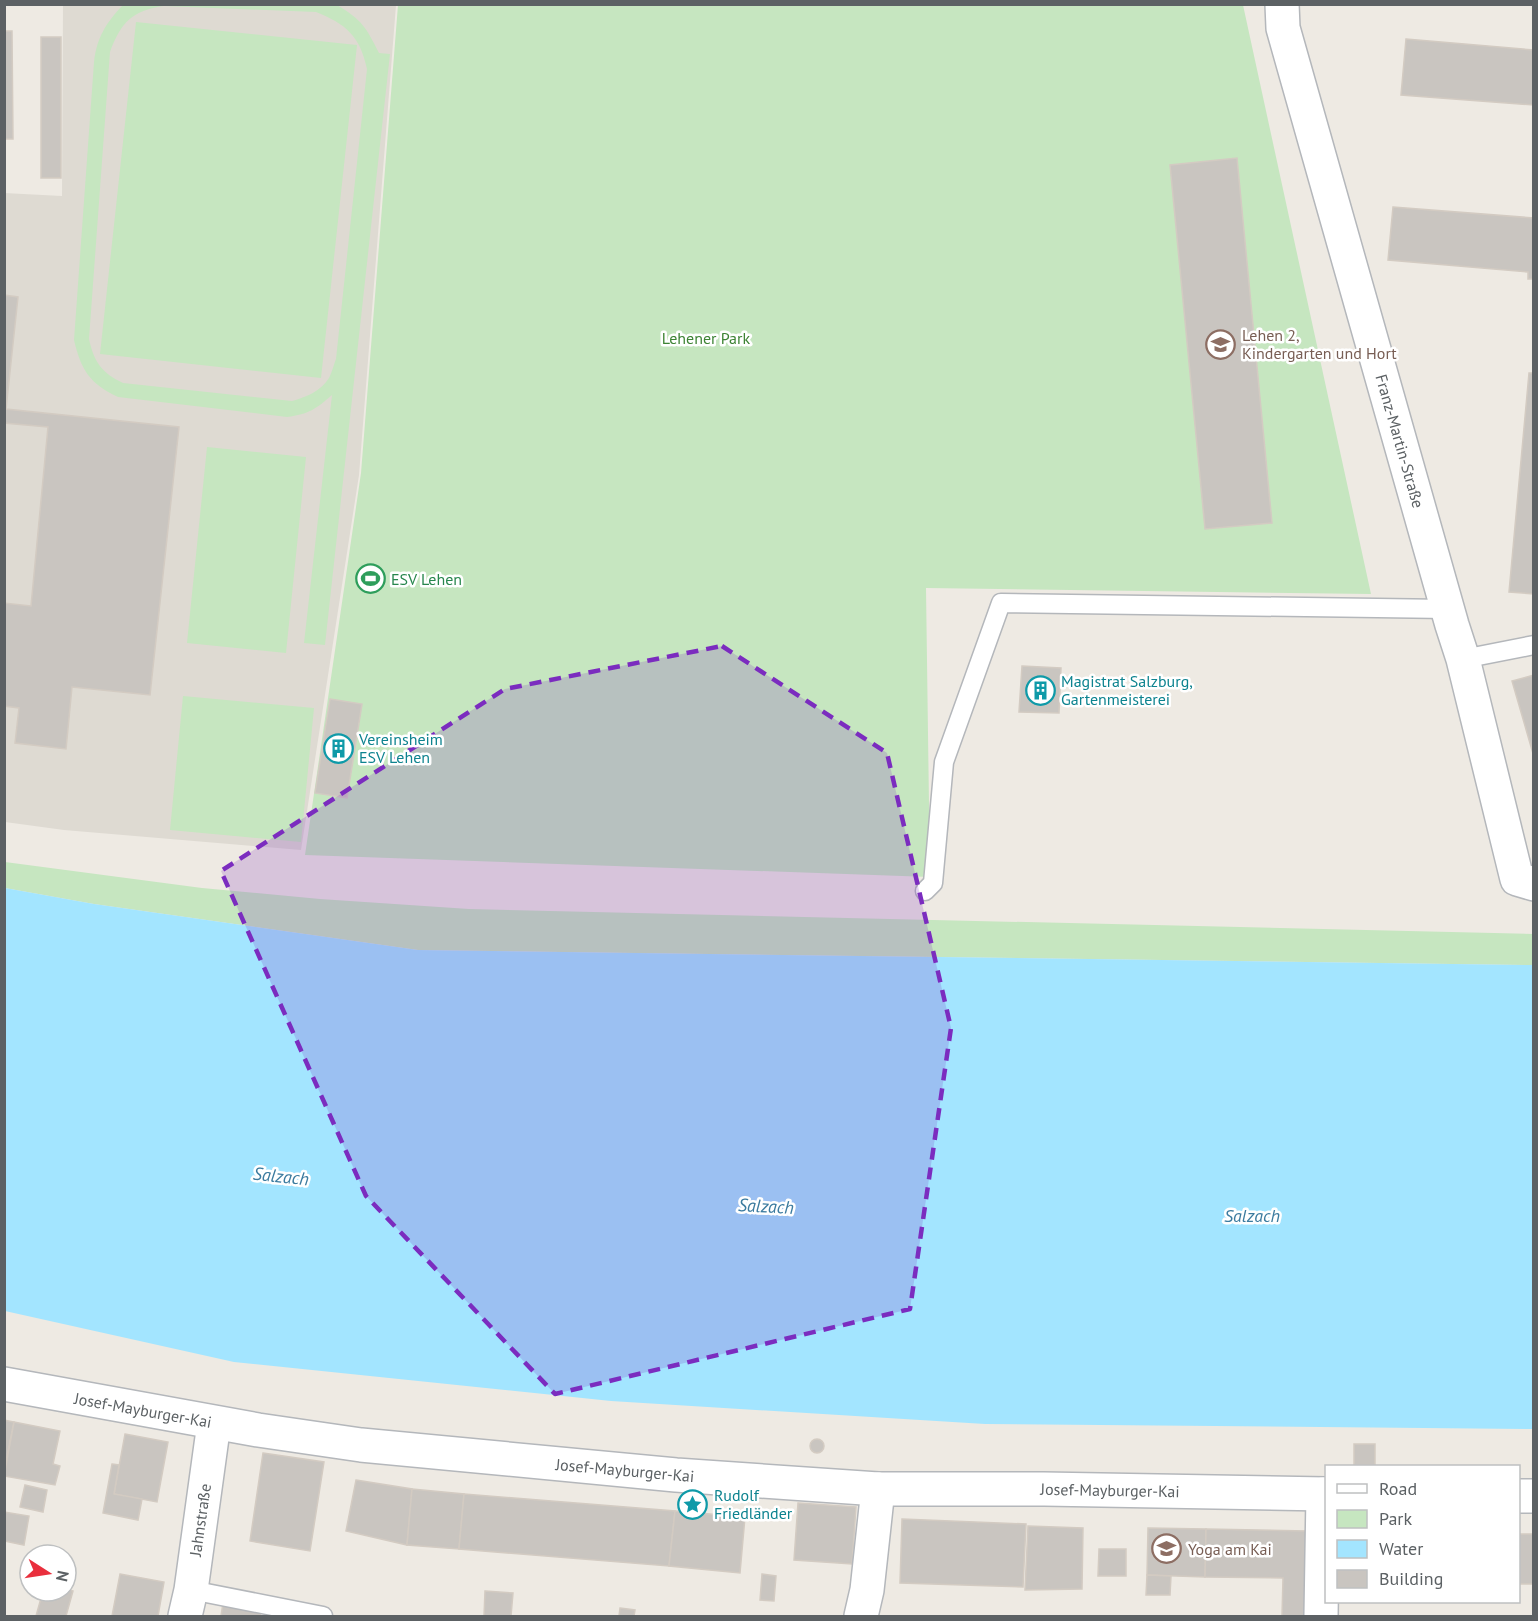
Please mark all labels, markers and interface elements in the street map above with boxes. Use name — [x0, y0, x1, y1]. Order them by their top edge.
place label: Lehen 2, Kindergarten und Hort — [1242, 325, 1397, 363]
park label: Lehener Park — [662, 328, 751, 348]
school or university icon: Lehen 2, Kindergarten und Hort — [1205, 328, 1237, 360]
street label: Franz-Martin-Straße — [1371, 372, 1429, 510]
sports icon: ESV Lehen — [354, 563, 386, 595]
place label: ESV Lehen — [391, 569, 462, 589]
place label: Magistrat Salzburg, Gartenmeisterei — [1061, 671, 1193, 709]
building icon: Magistrat Salzburg, Gartenmeisterei — [1024, 674, 1056, 706]
place label: Vereinsheim ESV Lehen — [358, 729, 443, 767]
building icon: Vereinsheim ESV Lehen — [322, 732, 354, 764]
water label: Salzach — [252, 1162, 310, 1190]
water label: Salzach — [737, 1193, 795, 1219]
water label: Salzach — [1224, 1204, 1280, 1227]
street label: Josef-Mayburger-Kai — [72, 1388, 213, 1432]
street label: Josef-Mayburger-Kai — [554, 1454, 695, 1486]
legend — [1325, 1465, 1520, 1603]
text: Road — [1379, 1477, 1417, 1500]
street label: Josef-Mayburger-Kai — [1039, 1479, 1180, 1501]
street label: Jahnstraße — [185, 1482, 215, 1559]
place label: Rudolf Friedländer — [714, 1485, 793, 1523]
place icon: Rudolf Friedländer — [677, 1488, 709, 1520]
text: Park — [1379, 1507, 1412, 1530]
school or university icon: Yoga am Kai — [1151, 1533, 1183, 1565]
text: Water — [1379, 1537, 1423, 1560]
place label: Yoga am Kai — [1188, 1539, 1272, 1559]
north arrow — [18, 1543, 78, 1603]
text: Building — [1379, 1567, 1443, 1590]
text: N — [52, 1569, 74, 1583]

